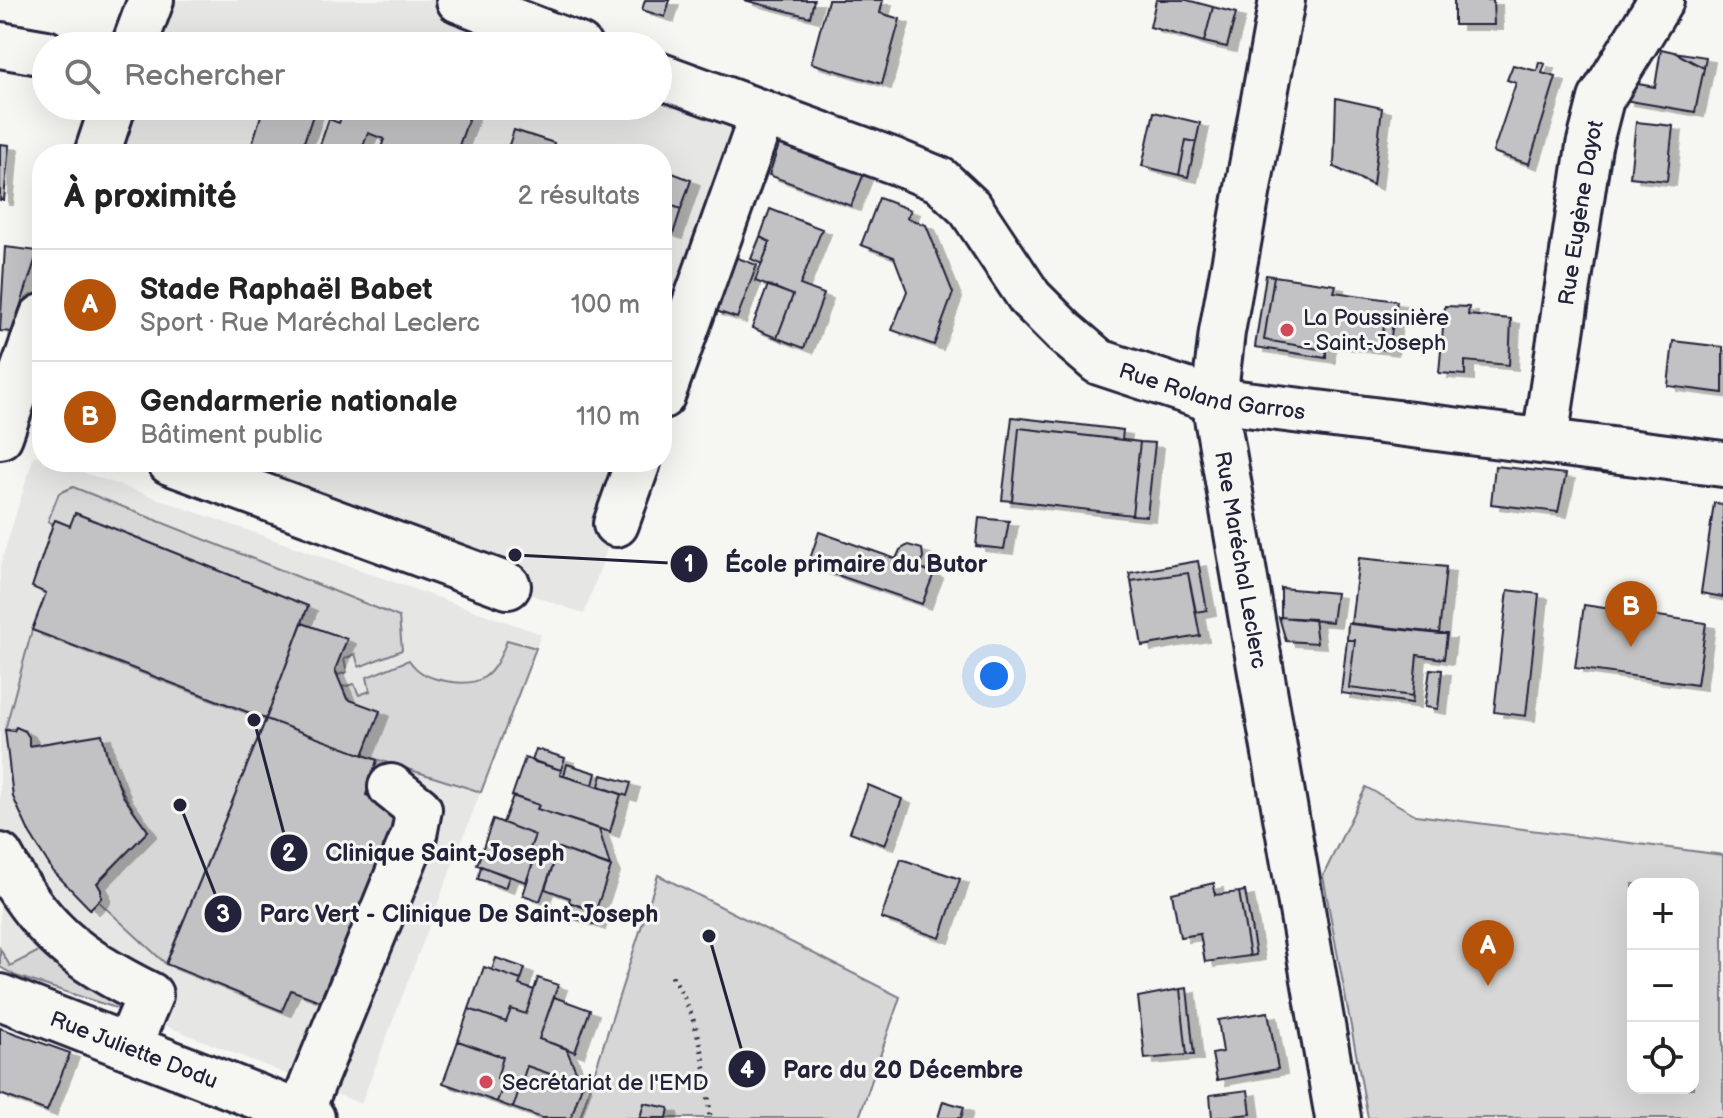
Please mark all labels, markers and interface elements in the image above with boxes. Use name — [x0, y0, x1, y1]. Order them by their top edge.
search box — [32, 32, 672, 120]
icon: search — [60, 54, 104, 98]
text: Rechercher — [124, 58, 285, 94]
street label: Rue Eugène Dayot — [1553, 117, 1610, 307]
text: À proximité — [64, 176, 237, 217]
text: 2 résultats — [517, 181, 640, 212]
text: Stade Raphaël Babet — [140, 272, 433, 308]
text: A — [82, 290, 98, 321]
text: 100 m — [571, 290, 640, 321]
place label: La Poussinière - Saint-Joseph — [1303, 305, 1449, 357]
text: Sport · Rue Maréchal Leclerc — [140, 308, 480, 339]
marker: La Poussinière - Saint-Joseph — [1278, 321, 1296, 339]
street label: Rue Roland Garros — [1115, 358, 1307, 426]
text: Gendarmerie nationale — [140, 384, 457, 420]
text: B — [81, 402, 99, 433]
text: 110 m — [576, 402, 640, 433]
text: Bâtiment public — [140, 420, 323, 451]
street label: Rue Maréchal Leclerc — [1208, 449, 1272, 671]
callout: École primaire du Butor — [669, 540, 1004, 588]
text: École primaire du Butor — [725, 548, 988, 579]
text: 1 — [684, 550, 694, 579]
pin: B — [1605, 581, 1657, 647]
your location — [974, 656, 1014, 696]
callout: Clinique Saint-Joseph — [269, 829, 581, 877]
text: 2 — [282, 839, 297, 868]
text: Clinique Saint-Joseph — [325, 839, 565, 868]
map controls — [1627, 878, 1699, 1094]
button: + — [1627, 878, 1699, 950]
callout: Parc Vert - Clinique De Saint-Joseph — [203, 890, 675, 938]
text: 3 — [216, 900, 230, 929]
text: Parc Vert - Clinique De Saint-Joseph — [260, 900, 658, 929]
pin: A — [1462, 920, 1514, 986]
button: − — [1627, 950, 1699, 1022]
street label: Rue Juliette Dodu — [46, 1006, 221, 1095]
button: locate — [1627, 1022, 1699, 1094]
callout: Parc du 20 Décembre — [727, 1045, 1039, 1093]
text: 4 — [740, 1056, 754, 1085]
text: Parc du 20 Décembre — [783, 1056, 1023, 1085]
place label: Secrétariat de l'EMD — [502, 1070, 709, 1097]
marker: Secrétariat de l'EMD — [477, 1073, 495, 1091]

